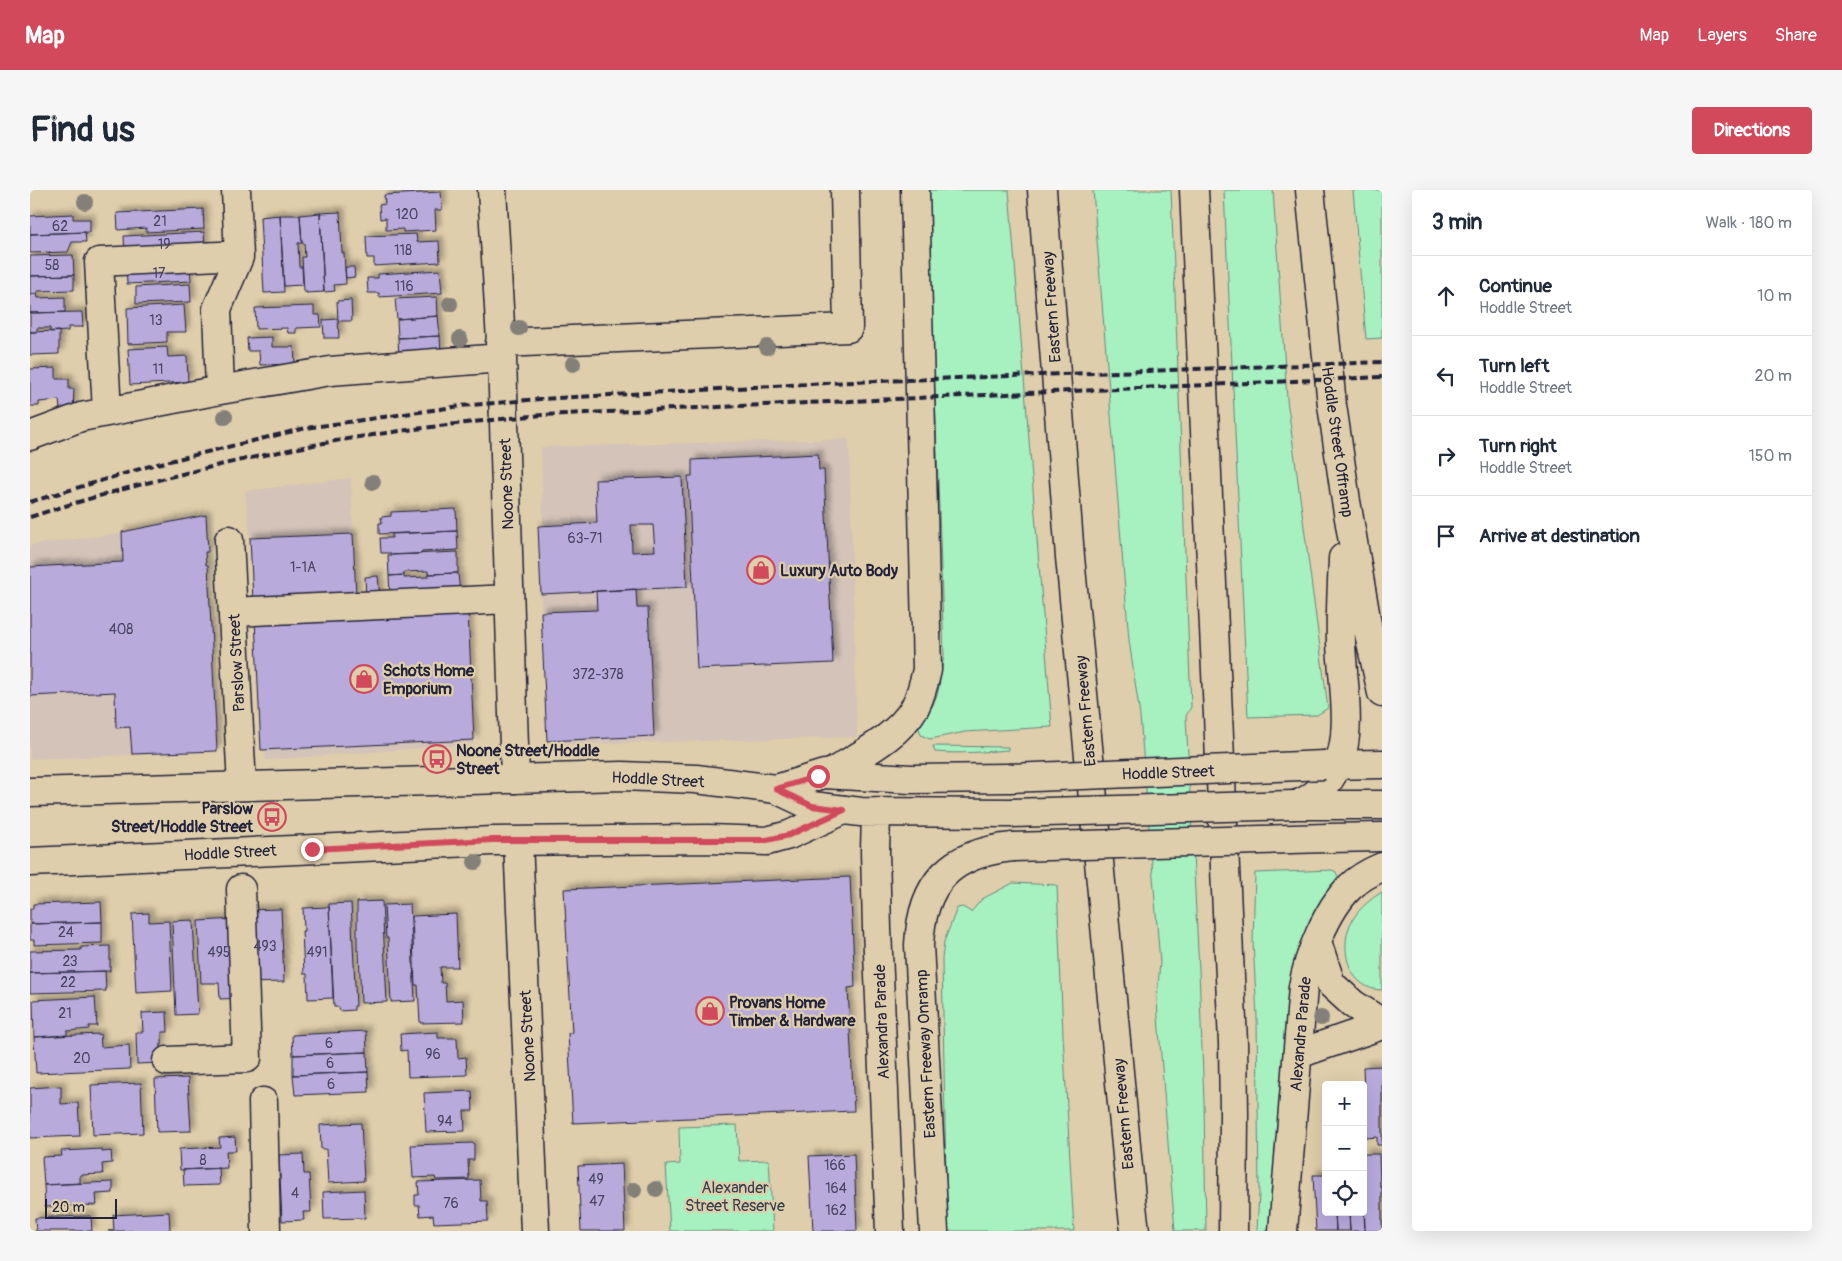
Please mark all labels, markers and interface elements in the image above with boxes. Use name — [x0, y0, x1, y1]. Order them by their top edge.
text: Map — [25, 21, 65, 50]
text: Map — [1640, 24, 1669, 47]
text: Layers — [1697, 24, 1747, 47]
text: Share — [1775, 24, 1817, 47]
button: Directions — [1692, 107, 1812, 154]
text: Find us — [30, 108, 135, 152]
house number: 120 — [396, 206, 418, 223]
text: 3 min — [1432, 209, 1482, 236]
house number: 21 — [153, 213, 167, 230]
text: Walk · 180 m — [1705, 213, 1792, 233]
house number: 62 — [52, 218, 68, 235]
house number: 19 — [158, 236, 170, 253]
house number: 118 — [394, 242, 412, 259]
street label: Eastern Freeway — [1038, 251, 1066, 363]
house number: 58 — [45, 257, 59, 274]
house number: 17 — [153, 265, 166, 282]
text: Continue — [1479, 274, 1552, 298]
house number: 116 — [394, 278, 414, 295]
icon: ahead — [1432, 282, 1460, 310]
text: 10 m — [1757, 286, 1792, 306]
text: Hoddle Street — [1479, 298, 1572, 318]
house number: 13 — [149, 312, 163, 329]
text: Turn left — [1479, 354, 1549, 378]
house number: 11 — [153, 361, 163, 378]
icon: left — [1432, 362, 1460, 390]
street label: Hoddle Street Offramp — [1317, 365, 1357, 519]
text: 20 m — [1754, 366, 1792, 386]
text: Hoddle Street — [1479, 378, 1572, 398]
text: Turn right — [1479, 434, 1557, 458]
street label: Noone Street — [495, 437, 519, 530]
icon: right — [1432, 442, 1460, 470]
text: 150 m — [1748, 446, 1792, 466]
text: Hoddle Street — [1479, 458, 1572, 478]
icon: arrive — [1432, 522, 1460, 550]
text: Arrive at destination — [1479, 524, 1640, 548]
house number: 63-71 — [568, 530, 602, 547]
shop icon: Luxury Auto Body — [746, 555, 776, 585]
house number: 1-1A — [290, 559, 316, 576]
place label: Luxury Auto Body — [780, 561, 898, 581]
street label: Parslow Street — [224, 613, 250, 713]
house number: 408 — [109, 621, 133, 638]
street label: Eastern Freeway — [1071, 654, 1101, 767]
place label: Schots Home Emporium — [383, 661, 475, 699]
shop icon: Schots Home Emporium — [349, 664, 379, 694]
house number: 372-378 — [572, 666, 624, 683]
place label: Noone Street/Hoddle Street — [456, 741, 601, 779]
bus stop icon: Noone Street/Hoddle Street — [422, 744, 452, 774]
street label: Hoddle Street — [1121, 761, 1215, 785]
route start — [807, 765, 830, 788]
street label: Hoddle Street — [611, 768, 705, 792]
place label: Parslow Street/Hoddle Street — [111, 799, 254, 837]
bus stop icon: Parslow Street/Hoddle Street — [257, 802, 287, 832]
route end — [301, 838, 324, 861]
street label: Hoddle Street — [183, 841, 278, 865]
house number: 24 — [58, 924, 74, 941]
house number: 493 — [253, 938, 277, 955]
house number: 495 — [208, 944, 230, 961]
house number: 491 — [307, 944, 327, 961]
house number: 23 — [62, 953, 78, 970]
street label: Alexandra Parade — [870, 964, 894, 1080]
street label: Eastern Freeway Onramp — [912, 969, 940, 1139]
house number: 22 — [60, 974, 76, 991]
street label: Alexandra Parade — [1286, 976, 1316, 1092]
street label: Noone Street — [516, 989, 540, 1082]
place label: Provans Home Timber & Hardware — [728, 993, 856, 1031]
shop icon: Provans Home Timber & Hardware — [695, 996, 725, 1026]
house number: 21 — [58, 1005, 72, 1022]
house number: 6 — [325, 1035, 333, 1052]
house number: 96 — [425, 1046, 441, 1063]
house number: 20 — [73, 1050, 91, 1067]
house number: 6 — [326, 1055, 334, 1072]
street label: Eastern Freeway — [1109, 1057, 1139, 1170]
house number: 6 — [327, 1076, 335, 1093]
map controls — [1322, 1081, 1367, 1216]
button: + — [1322, 1081, 1367, 1126]
house number: 94 — [437, 1113, 453, 1130]
button: − — [1322, 1126, 1367, 1171]
house number: 8 — [199, 1152, 207, 1169]
house number: 166 — [824, 1157, 846, 1174]
house number: 49 — [588, 1171, 604, 1188]
button: locate — [1322, 1171, 1367, 1216]
park label: Alexander Street Reserve — [685, 1178, 785, 1216]
house number: 164 — [825, 1180, 847, 1197]
house number: 4 — [291, 1185, 299, 1202]
house number: 47 — [589, 1193, 605, 1210]
house number: 76 — [443, 1195, 459, 1212]
scale bar — [45, 1196, 118, 1219]
text: 20 m — [52, 1199, 85, 1216]
house number: 162 — [825, 1202, 847, 1219]

